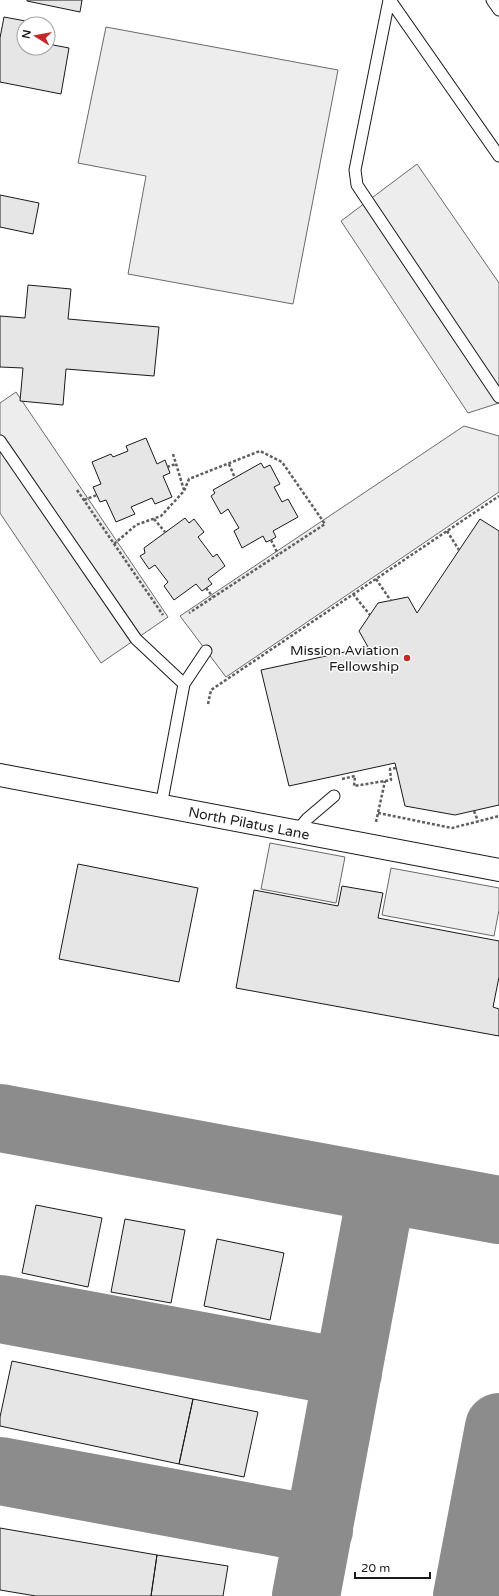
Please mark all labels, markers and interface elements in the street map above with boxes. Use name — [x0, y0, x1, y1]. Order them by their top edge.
north arrow — [16, 16, 56, 56]
text: N — [19, 29, 34, 40]
place label: Mission Aviation Fellowship — [290, 642, 399, 675]
marker: Mission Aviation Fellowship — [402, 653, 412, 663]
street label: North Pilatus Lane — [187, 803, 311, 844]
scale bar — [355, 1554, 430, 1580]
text: 20 m — [361, 1561, 390, 1575]

